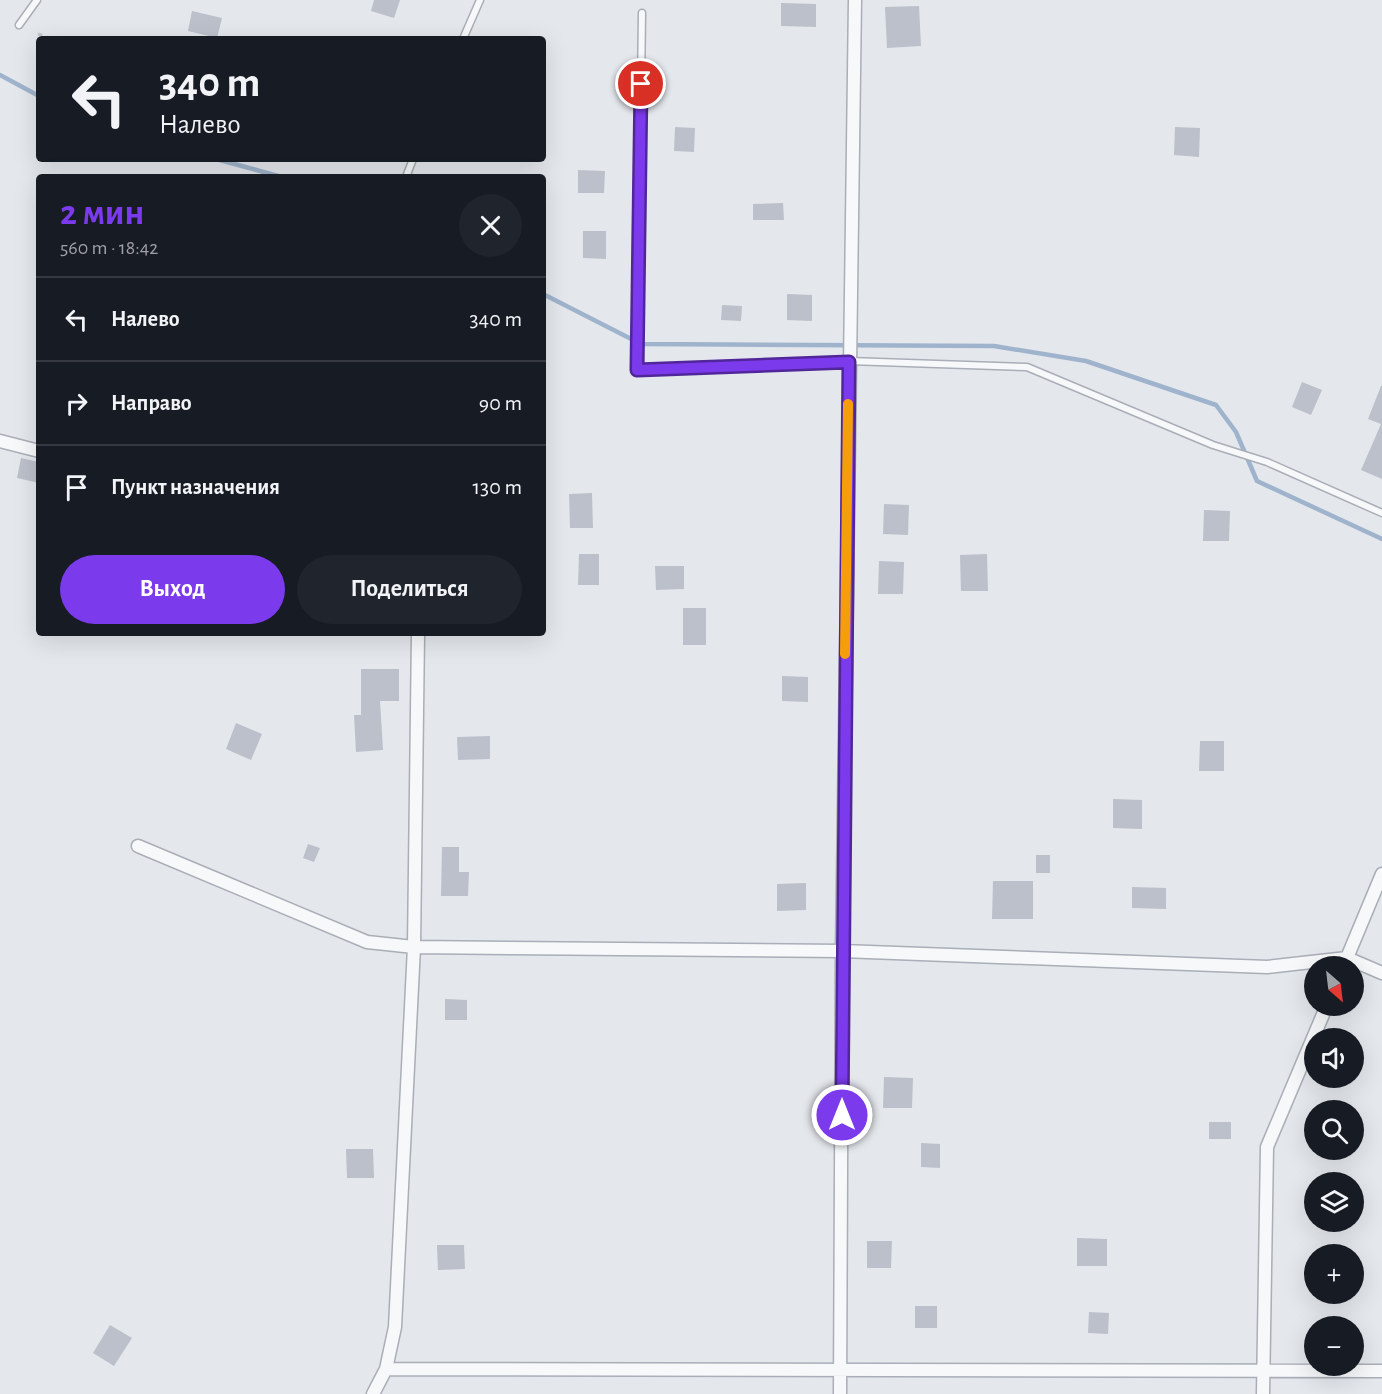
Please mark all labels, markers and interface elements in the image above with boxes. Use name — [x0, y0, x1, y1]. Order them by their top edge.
pin — [615, 58, 666, 109]
icon: left — [60, 60, 138, 138]
text: 340 m — [159, 62, 260, 104]
icon: arrive — [624, 67, 657, 100]
text: Налево — [159, 111, 241, 138]
button: close — [459, 194, 522, 257]
text: 2 мин — [60, 195, 144, 231]
text: 560 m · 18:42 — [60, 238, 158, 258]
icon: left — [60, 303, 93, 336]
text: Налево — [111, 308, 180, 330]
text: 340 m — [470, 308, 522, 330]
icon: right — [60, 387, 93, 420]
text: Направо — [111, 392, 192, 414]
text: 90 m — [479, 392, 522, 414]
icon: arrive — [60, 471, 93, 504]
text: Пункт назначения — [111, 476, 280, 498]
text: 130 m — [473, 476, 522, 498]
button: Выход — [60, 555, 285, 624]
button: Поделиться — [297, 555, 522, 624]
north arrow — [1304, 956, 1364, 1016]
map controls — [1304, 956, 1364, 1376]
button: sound — [1304, 1028, 1364, 1088]
position arrow — [810, 1083, 874, 1147]
button: search — [1304, 1100, 1364, 1160]
button: layers — [1304, 1172, 1364, 1232]
button: + — [1304, 1244, 1364, 1304]
button: − — [1304, 1316, 1364, 1376]

